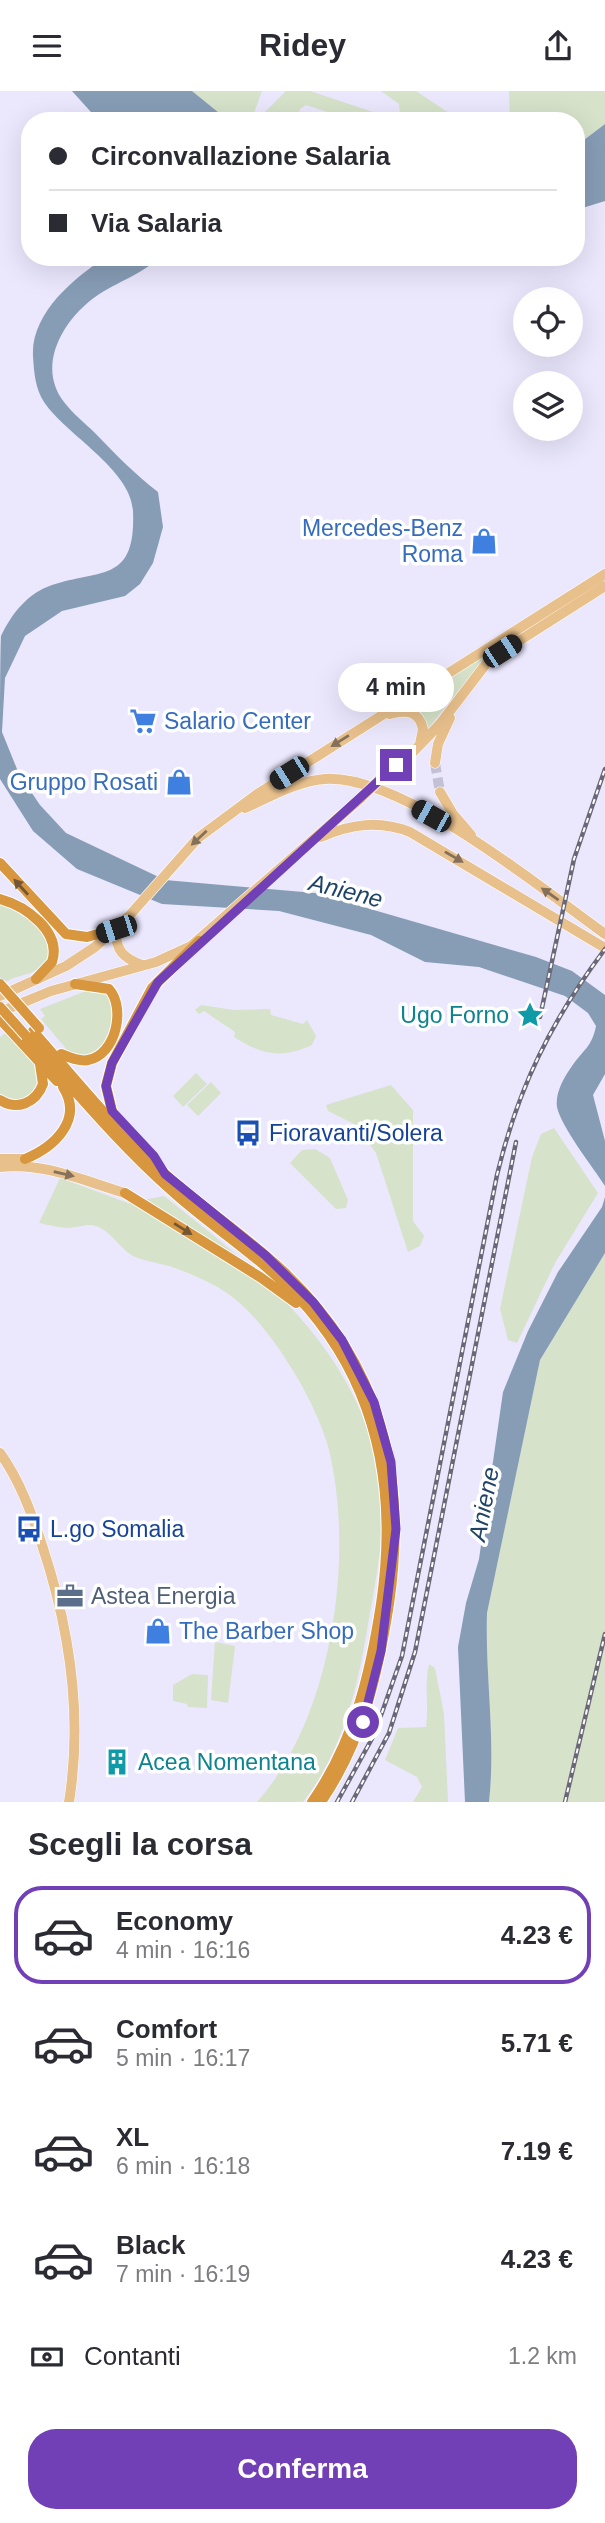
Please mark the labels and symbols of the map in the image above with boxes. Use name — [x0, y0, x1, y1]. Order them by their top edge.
place label: Mercedes-Benz Roma — [302, 515, 463, 567]
shop icon: Mercedes-Benz Roma — [469, 526, 499, 556]
car — [479, 631, 526, 671]
callout: 4 min — [338, 663, 454, 713]
supermarket icon: Salario Center — [128, 706, 158, 736]
place label: Salario Center — [164, 708, 311, 734]
one-way arrow — [331, 735, 350, 748]
route end — [380, 749, 412, 781]
car — [266, 753, 313, 793]
shop icon: Gruppo Rosati — [164, 767, 194, 797]
place label: Gruppo Rosati — [10, 769, 158, 795]
car — [408, 797, 455, 835]
one-way arrow — [191, 829, 208, 845]
one-way arrow — [445, 850, 464, 863]
water label: Aniene — [305, 868, 386, 913]
one-way arrow — [13, 878, 29, 896]
one-way arrow — [541, 887, 559, 902]
car — [93, 913, 140, 945]
place icon: Ugo Forno — [515, 1000, 545, 1030]
place label: Ugo Forno — [400, 1002, 509, 1028]
bus stop icon: Fioravanti/Solera — [233, 1118, 263, 1148]
place label: Fioravanti/Solera — [269, 1120, 443, 1146]
one-way arrow — [53, 1169, 75, 1180]
one-way arrow — [173, 1223, 193, 1236]
water label: Aniene — [463, 1465, 504, 1545]
bus stop icon: L.go Somalia — [14, 1514, 44, 1544]
place label: L.go Somalia — [50, 1516, 184, 1542]
office icon: Astea Energia — [55, 1581, 85, 1611]
place label: Astea Energia — [91, 1583, 236, 1609]
shop icon: The Barber Shop — [143, 1616, 173, 1646]
place label: The Barber Shop — [179, 1618, 354, 1644]
route start — [347, 1706, 379, 1738]
building icon: Acea Nomentana — [102, 1747, 132, 1777]
place label: Acea Nomentana — [138, 1749, 316, 1775]

